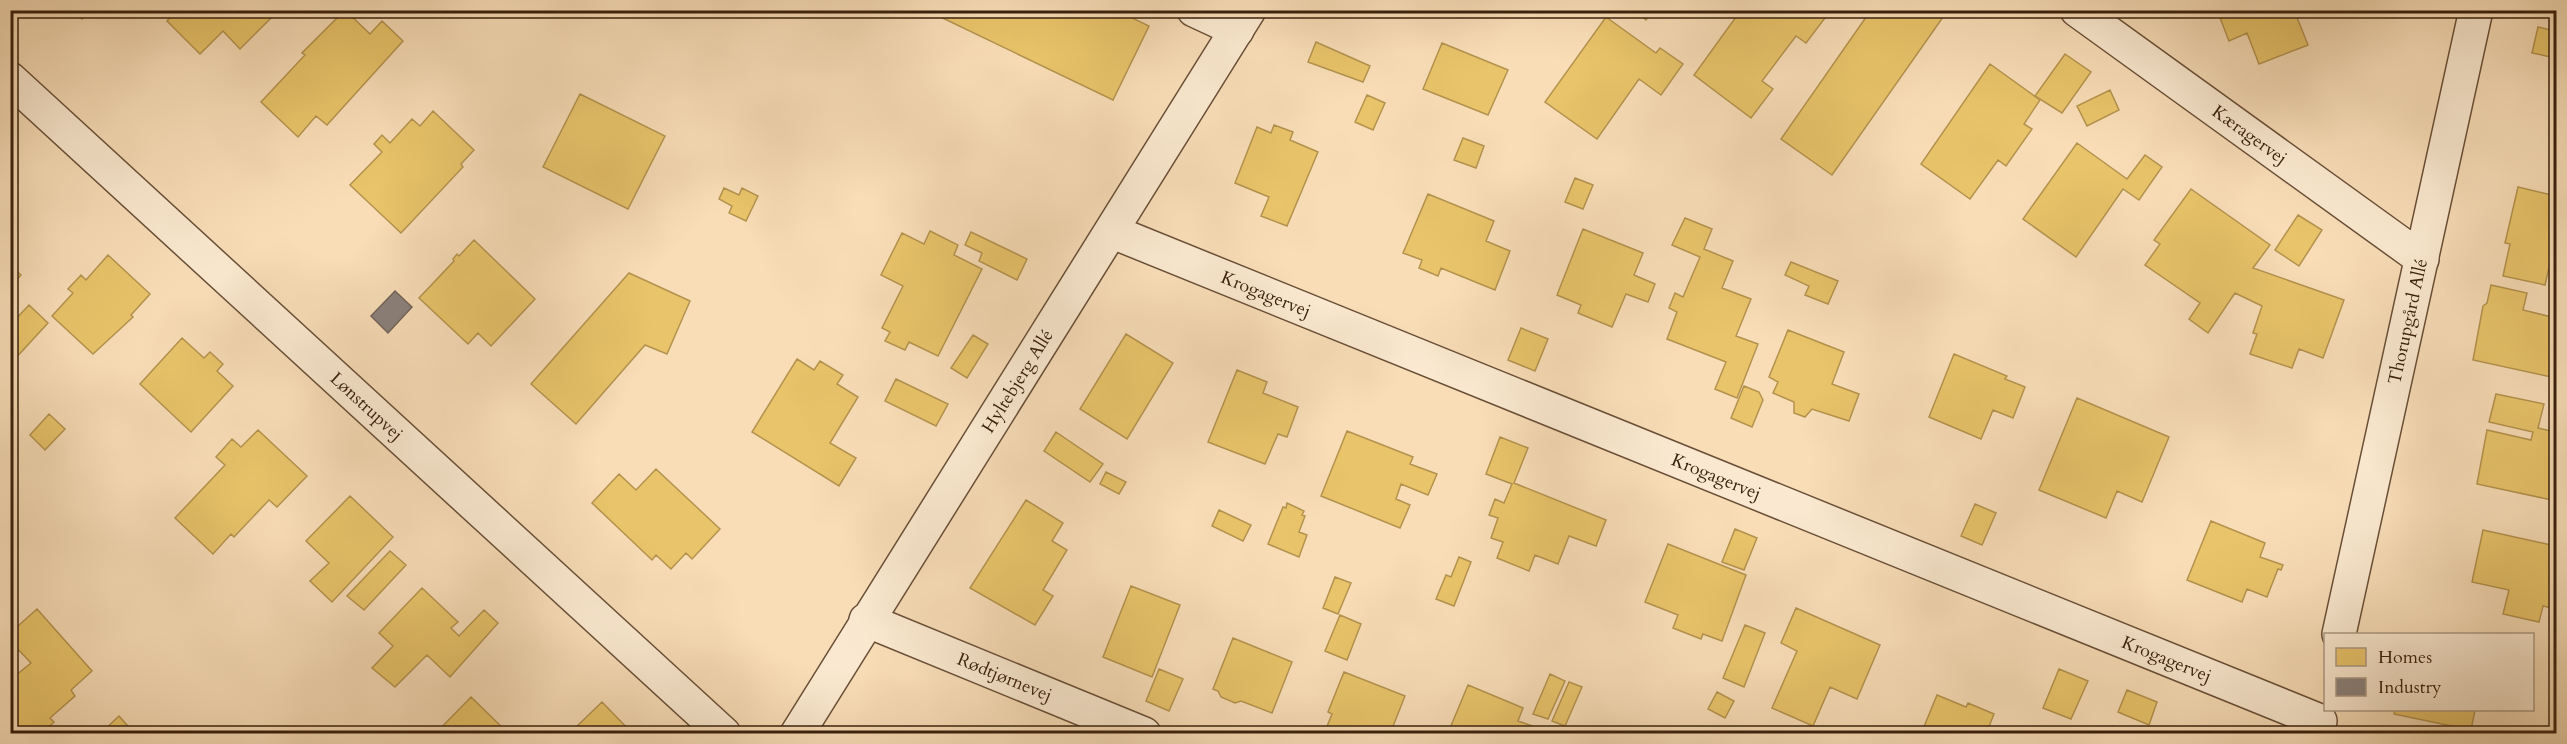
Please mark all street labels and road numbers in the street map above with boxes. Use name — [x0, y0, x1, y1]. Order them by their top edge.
street label: Kæragervej — [2207, 99, 2292, 170]
street label: Thorupgård Allé — [2382, 256, 2434, 387]
street label: Krogagervej — [1217, 265, 1315, 323]
street label: Hyltebjerg Allé — [976, 325, 1059, 438]
street label: Lønstrupvej — [325, 366, 409, 446]
street label: Krogagervej — [1668, 447, 1765, 506]
street label: Krogagervej — [2118, 630, 2215, 688]
street label: Rødtjørnevej — [954, 646, 1056, 708]

